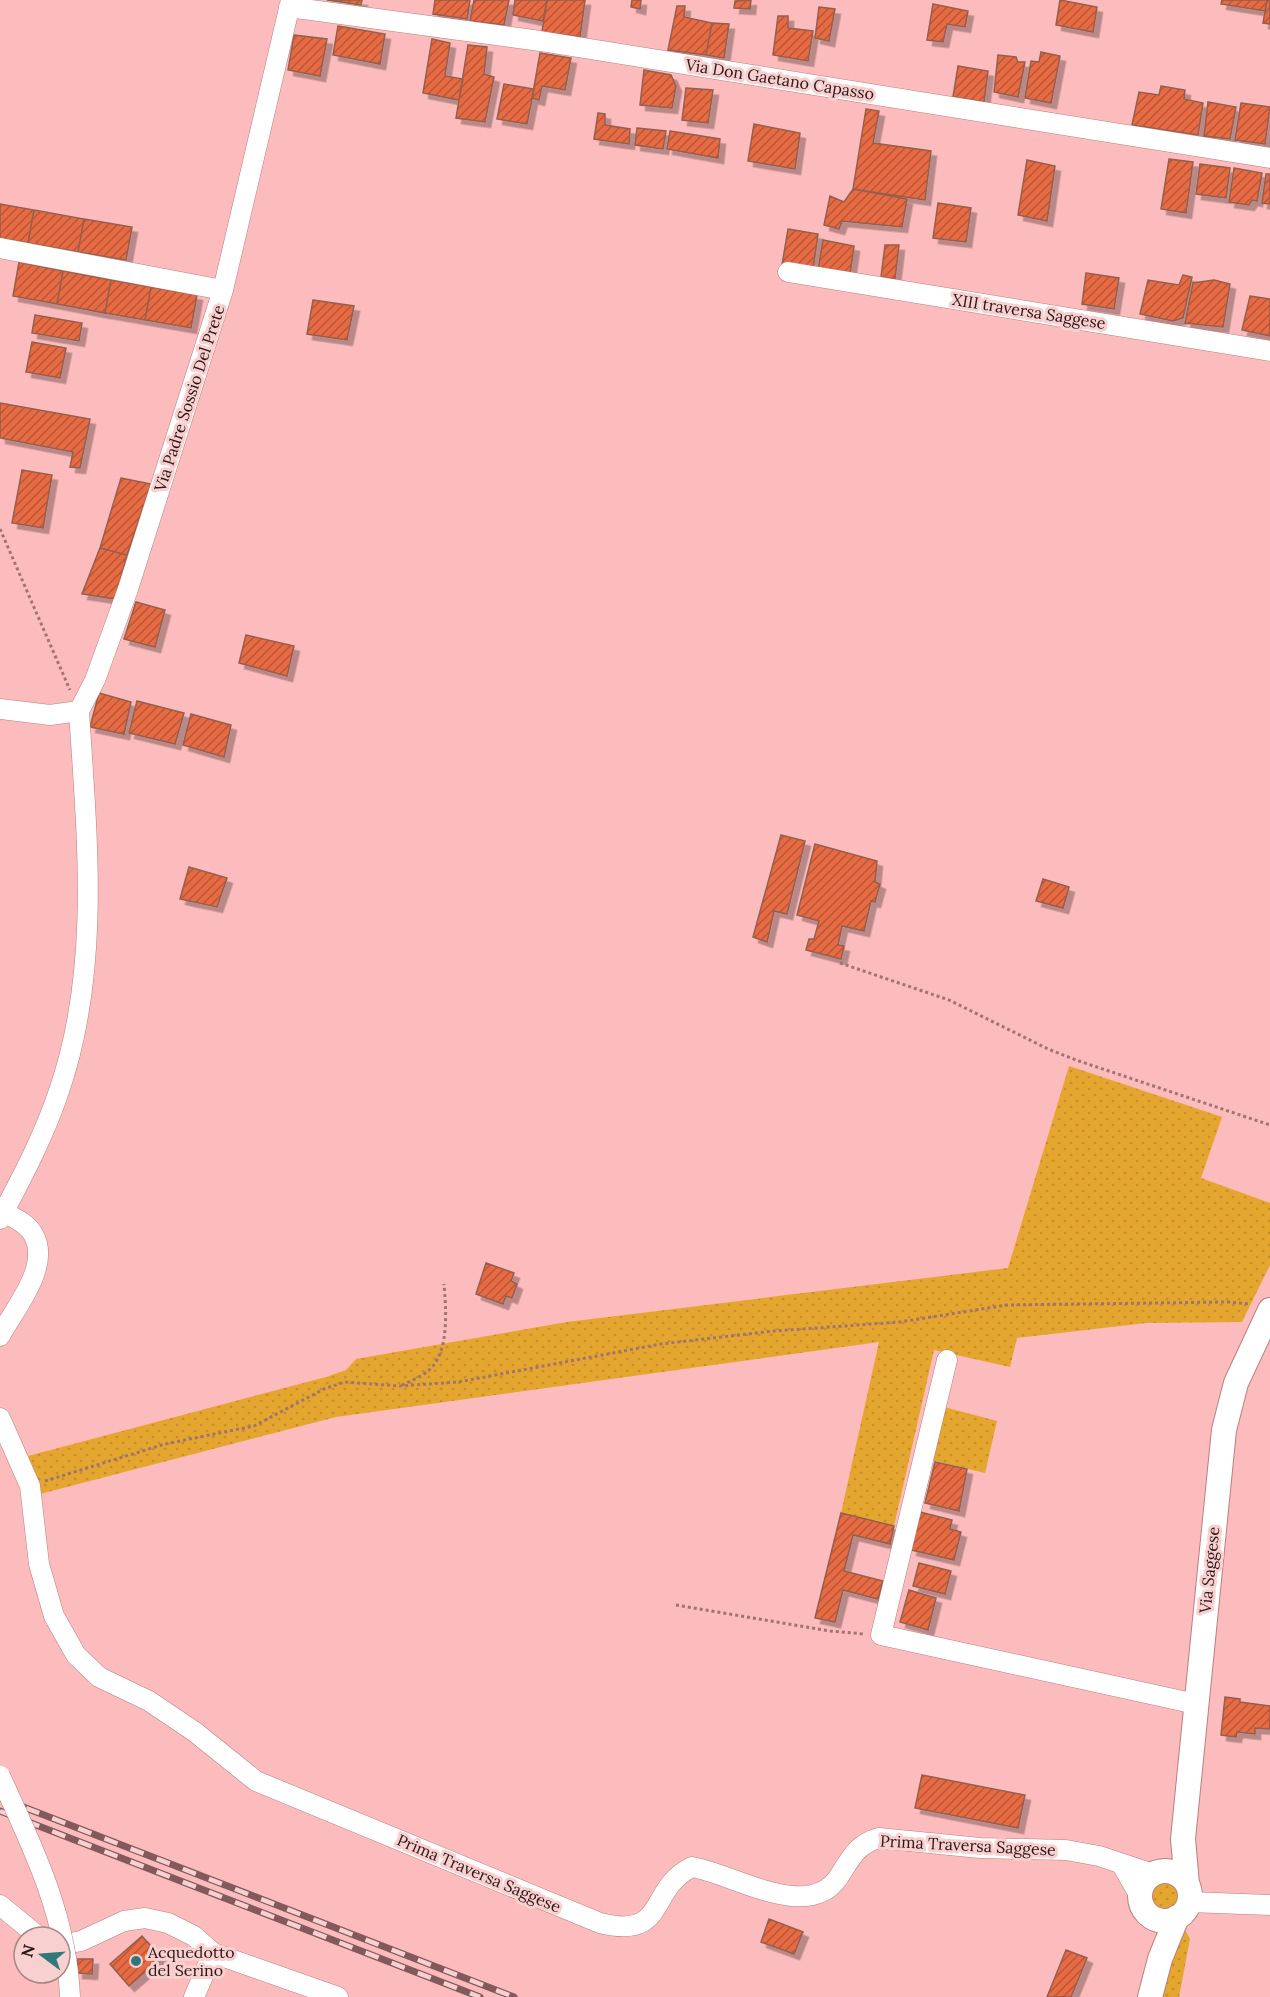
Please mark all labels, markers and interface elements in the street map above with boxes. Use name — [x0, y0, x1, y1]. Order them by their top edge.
street label: Via Don Gaetano Capasso — [683, 54, 876, 104]
street label: XIII traversa Saggese — [951, 289, 1107, 333]
street label: Via Padre Sossio Del Prete — [149, 302, 229, 495]
street label: Via Saggese — [1194, 1525, 1224, 1615]
street label: Prima Traversa Saggese — [394, 1829, 564, 1917]
street label: Prima Traversa Saggese — [880, 1830, 1057, 1860]
north arrow — [12, 1925, 72, 1985]
text: N — [16, 1942, 39, 1960]
place label: Acquedotto del Serino — [147, 1942, 235, 1980]
marker: Acquedotto del Serino — [129, 1954, 143, 1968]

